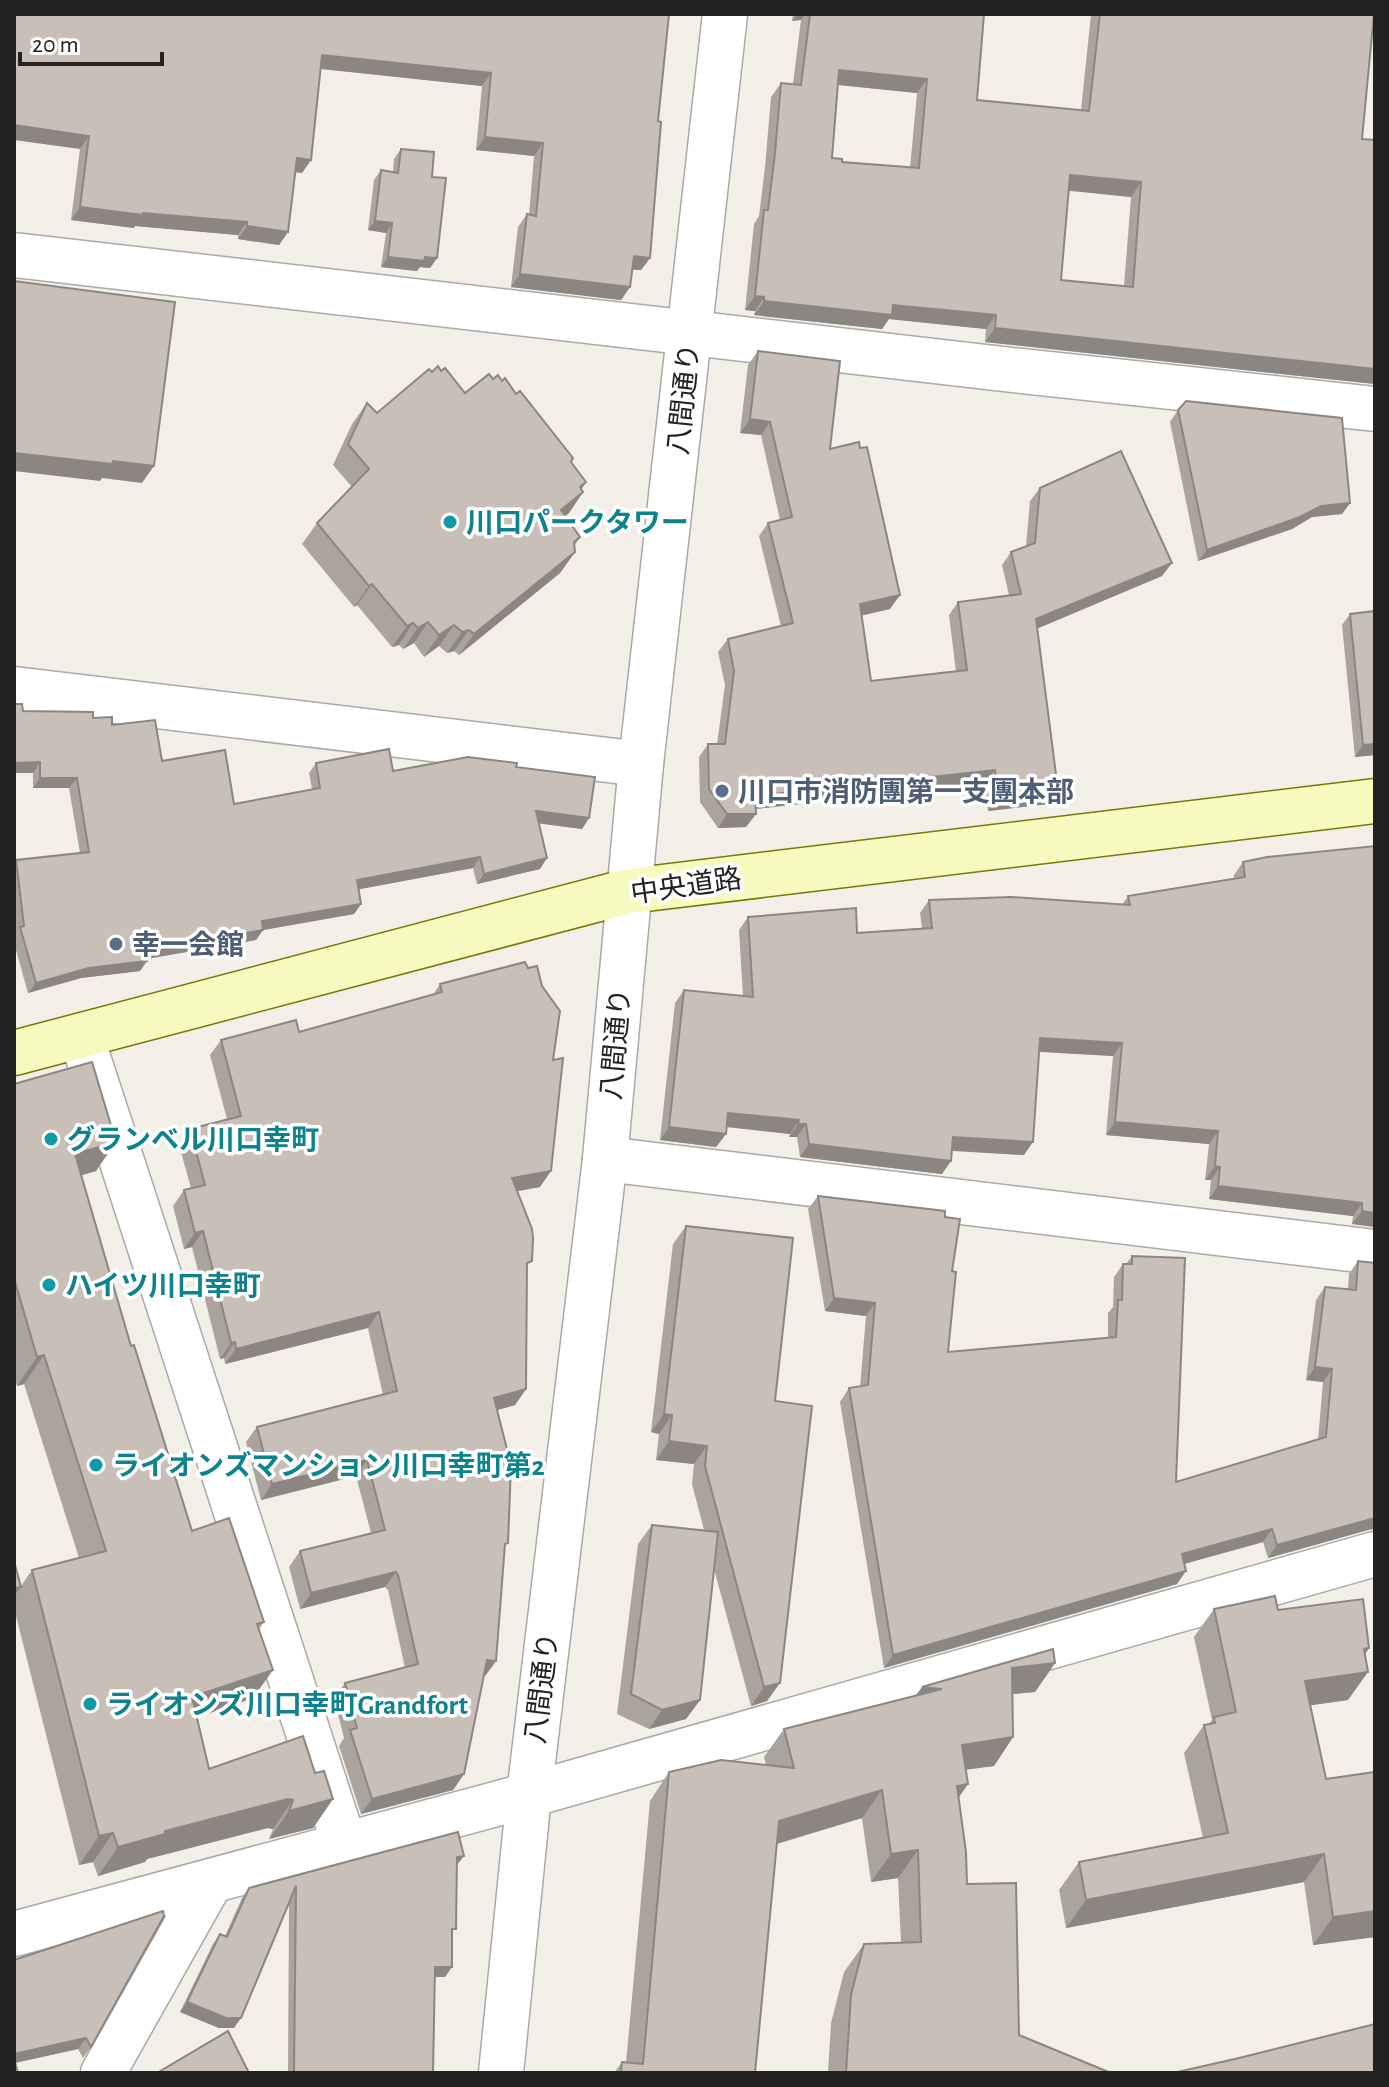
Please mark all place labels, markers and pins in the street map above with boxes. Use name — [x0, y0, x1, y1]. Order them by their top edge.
place label: 川口パークタワー — [466, 508, 689, 538]
marker: 川口パークタワー — [441, 513, 459, 531]
place label: 川口市消防團第一支團本部 — [738, 776, 1074, 807]
marker: 川口市消防團第一支團本部 — [713, 782, 731, 800]
place label: 幸一会館 — [132, 930, 244, 960]
marker: 幸一会館 — [107, 935, 125, 953]
place label: グランベル川口幸町 — [67, 1124, 319, 1155]
marker: グランベル川口幸町 — [42, 1130, 60, 1148]
place label: ハイツ川口幸町 — [65, 1271, 260, 1301]
marker: ハイツ川口幸町 — [40, 1276, 58, 1294]
place label: ライオンズマンション川口幸町第2 — [112, 1450, 545, 1481]
marker: ライオンズマンション川口幸町第2 — [87, 1456, 105, 1474]
place label: ライオンズ川口幸町Grandfort — [106, 1689, 468, 1720]
marker: ライオンズ川口幸町Grandfort — [81, 1695, 99, 1713]

